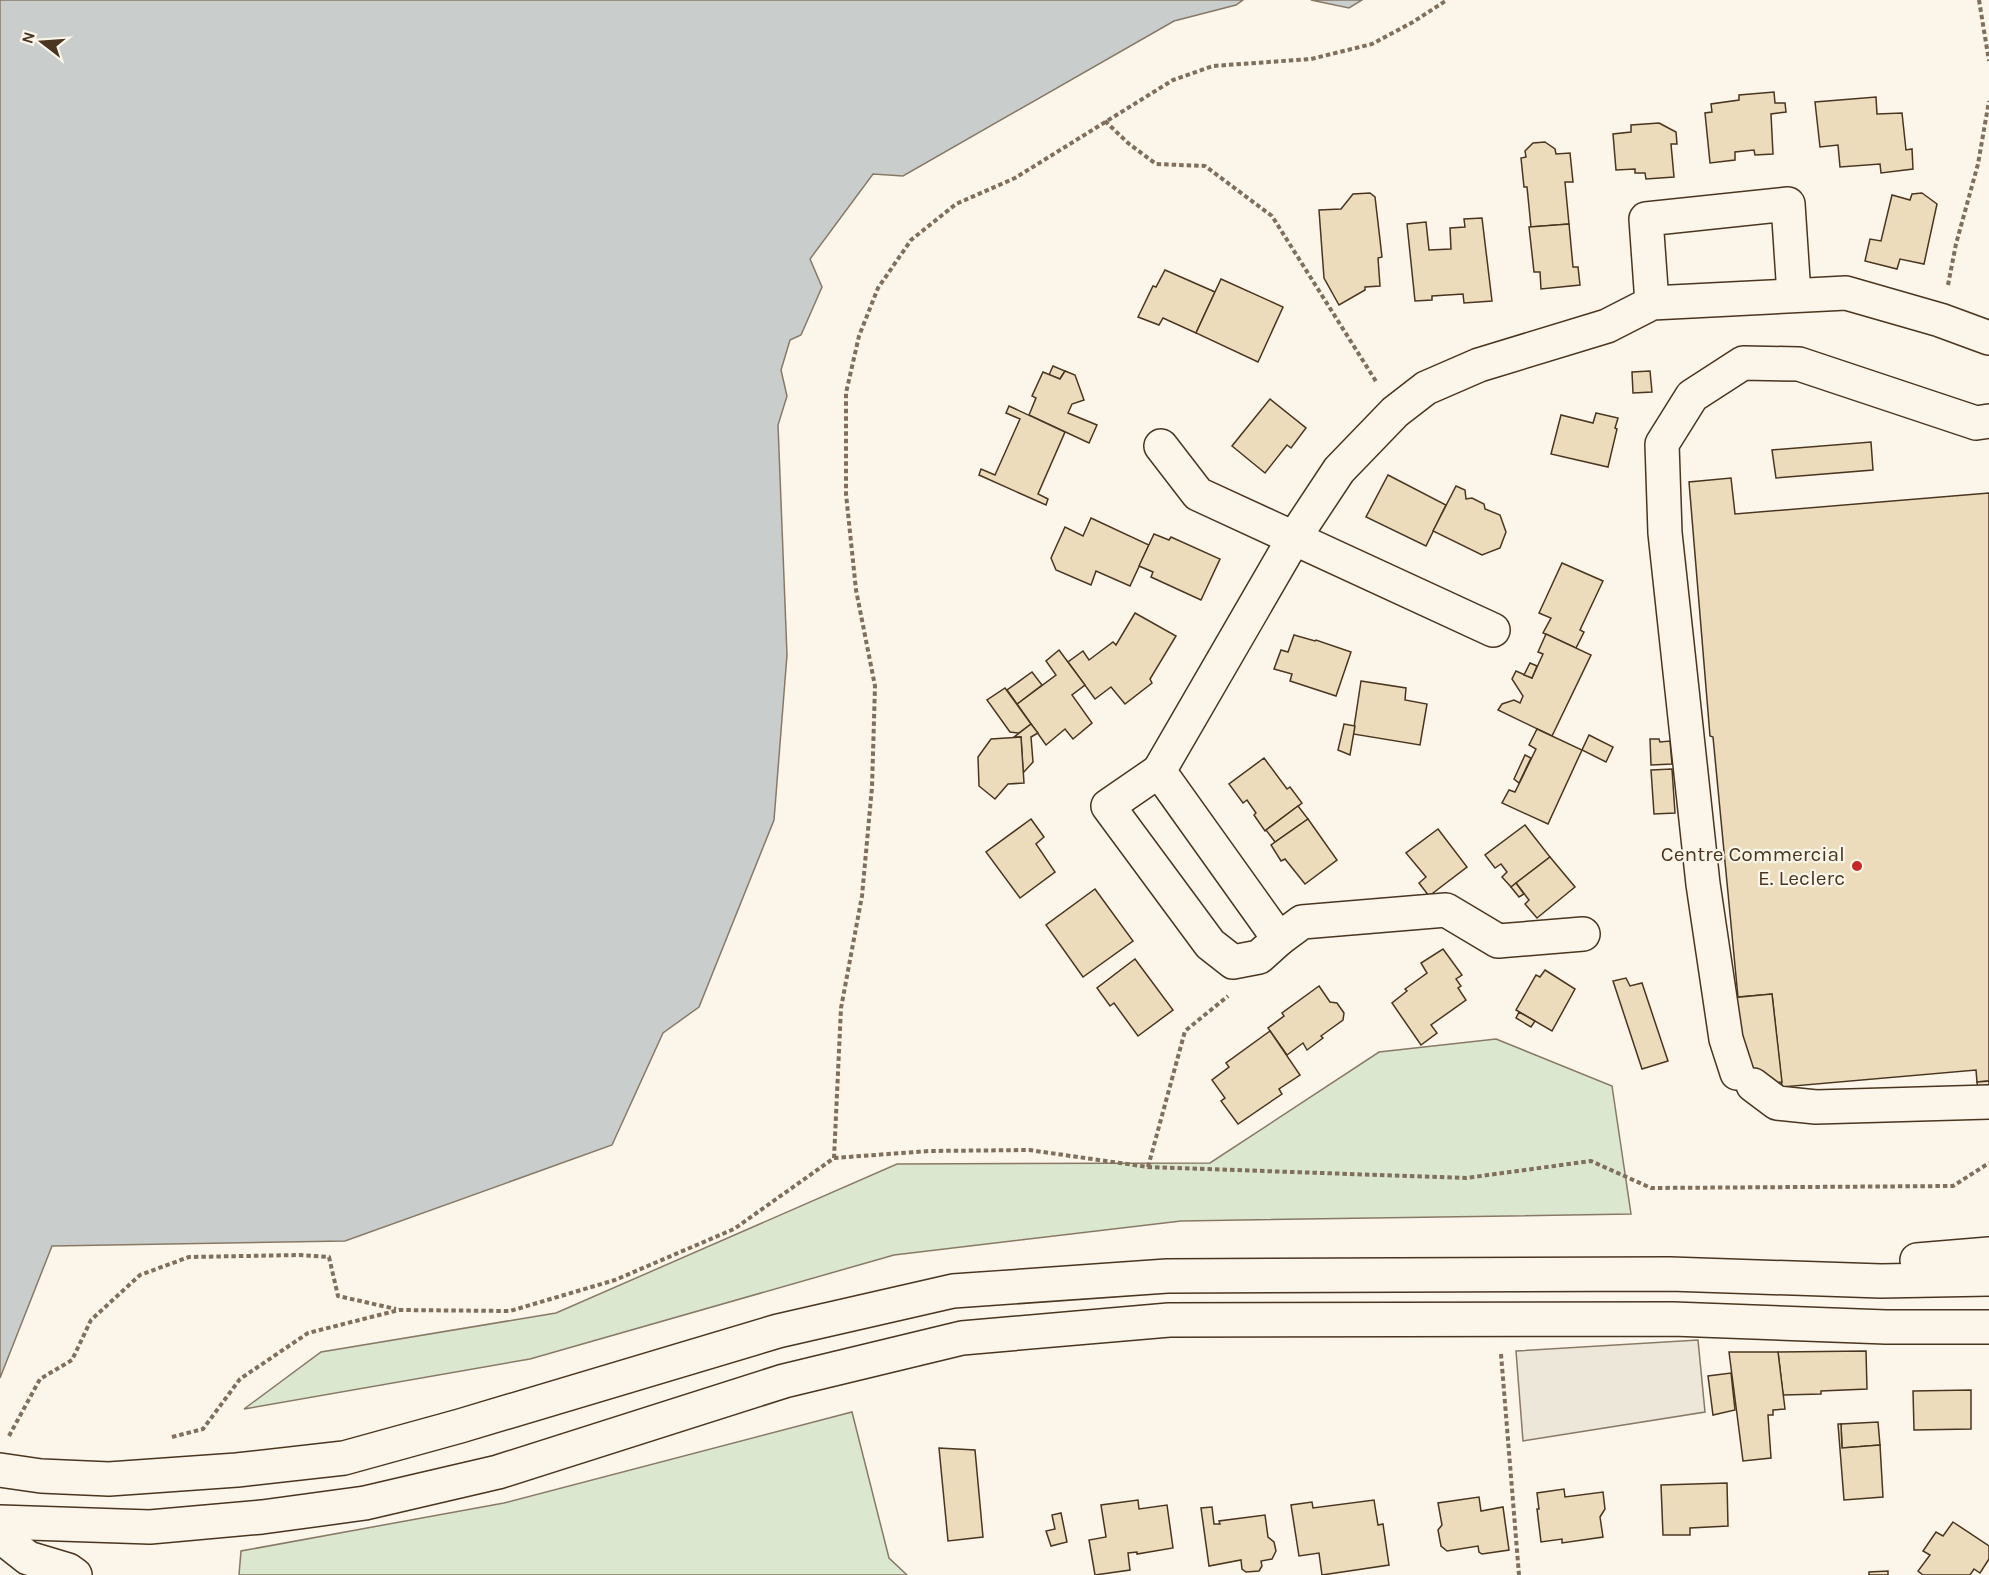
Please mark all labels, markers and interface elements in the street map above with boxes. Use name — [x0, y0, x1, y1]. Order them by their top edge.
north arrow — [12, 12, 72, 72]
text: N — [17, 29, 39, 46]
place label: Centre Commercial E. Leclerc — [1661, 842, 1845, 890]
marker: Centre Commercial E. Leclerc — [1850, 859, 1864, 873]

